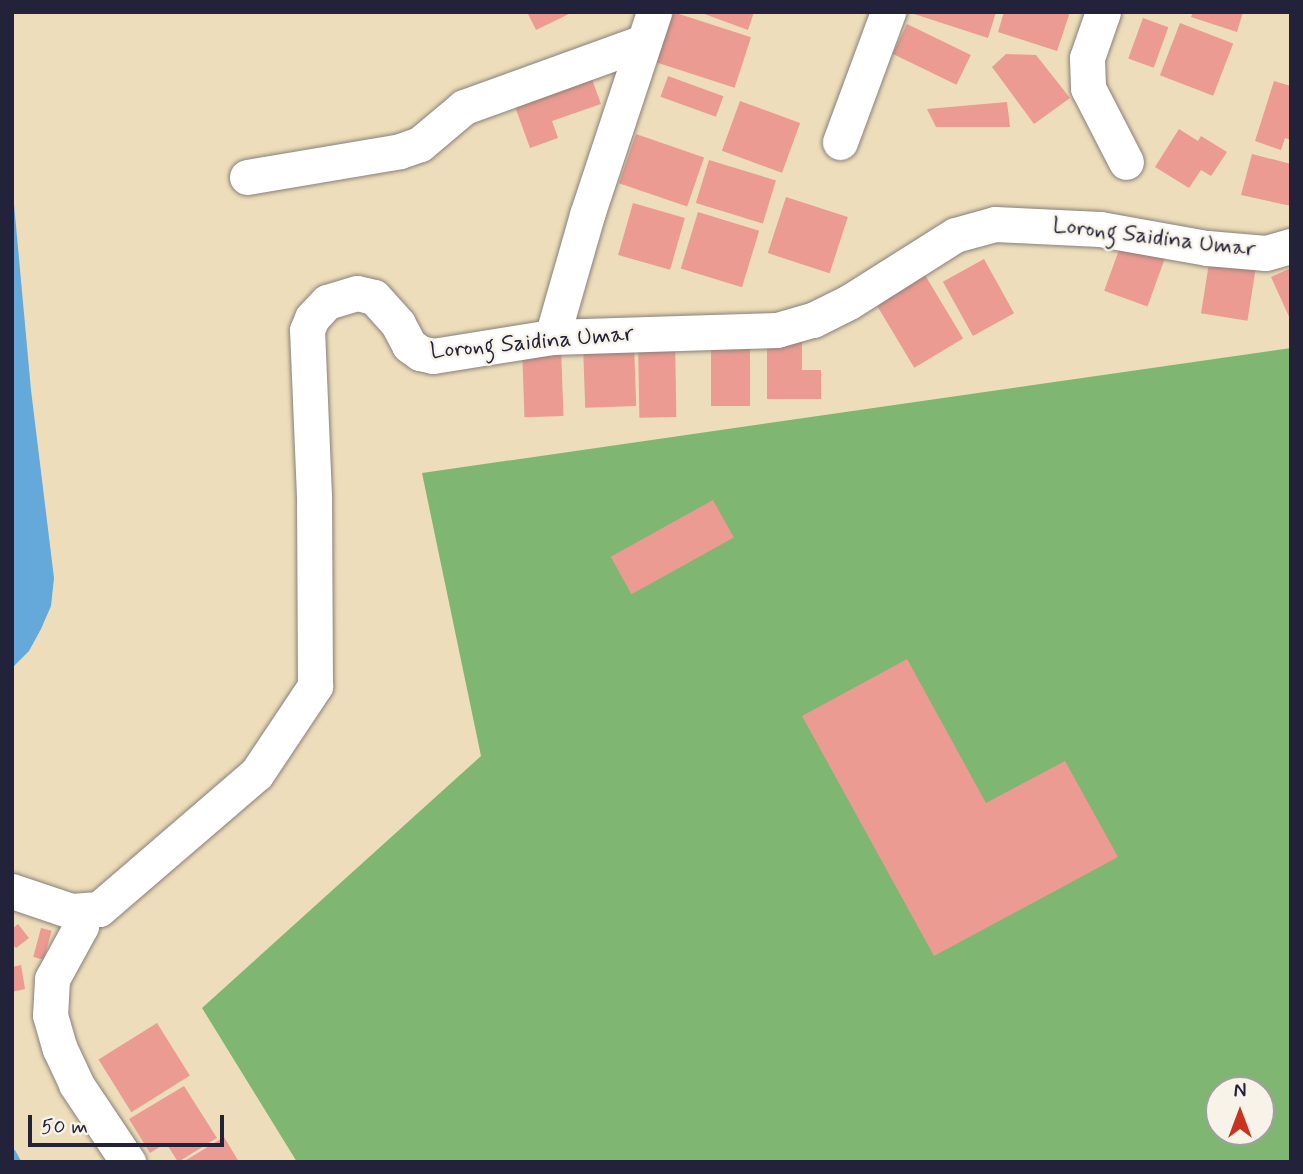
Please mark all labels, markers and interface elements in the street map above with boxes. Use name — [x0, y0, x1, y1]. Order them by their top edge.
street label: Lorong Saidina Umar — [1049, 212, 1259, 264]
street label: Lorong Saidina Umar — [427, 320, 637, 366]
north arrow — [1205, 1076, 1275, 1146]
text: N — [1234, 1079, 1246, 1104]
scale bar — [32, 1100, 228, 1144]
text: 50 m — [41, 1113, 88, 1141]

